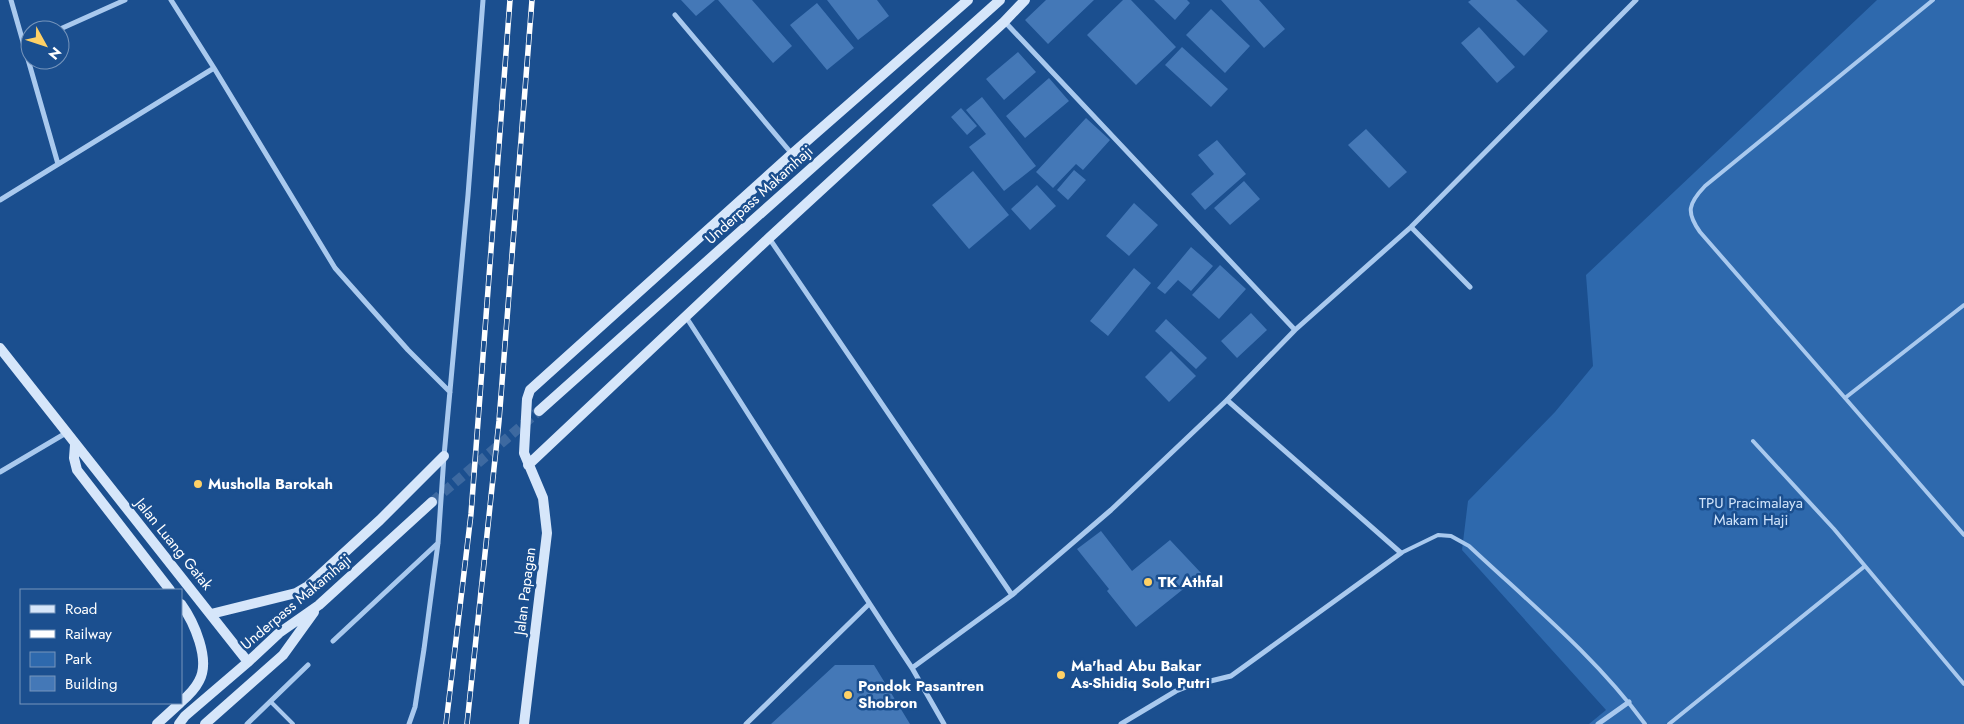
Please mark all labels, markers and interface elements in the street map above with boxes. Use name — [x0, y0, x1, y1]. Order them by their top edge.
north arrow — [20, 20, 70, 70]
text: N — [44, 43, 66, 64]
street label: Underpass Makamhaji — [700, 140, 818, 250]
place label: Musholla Barokah — [208, 473, 333, 495]
marker: Musholla Barokah — [192, 478, 204, 490]
street label: Jalan Luang Gatak — [129, 492, 218, 595]
park label: TPU Pracimalaya Makam Haji — [1699, 492, 1803, 531]
street label: Jalan Papagan — [508, 546, 541, 638]
street label: Underpass Makamhaji — [236, 549, 356, 655]
place label: TK Athfal — [1158, 571, 1223, 593]
marker: TK Athfal — [1142, 576, 1154, 588]
legend — [20, 589, 182, 704]
text: Road — [65, 598, 97, 620]
text: Railway — [65, 623, 112, 645]
text: Park — [65, 648, 92, 670]
place label: Ma'had Abu Bakar As-Shidiq Solo Putri — [1070, 655, 1210, 694]
marker: Ma'had Abu Bakar As-Shidiq Solo Putri — [1055, 669, 1067, 681]
text: Building — [65, 673, 117, 695]
place label: Pondok Pasantren Shobron — [858, 675, 984, 714]
marker: Pondok Pasantren Shobron — [842, 689, 854, 701]

